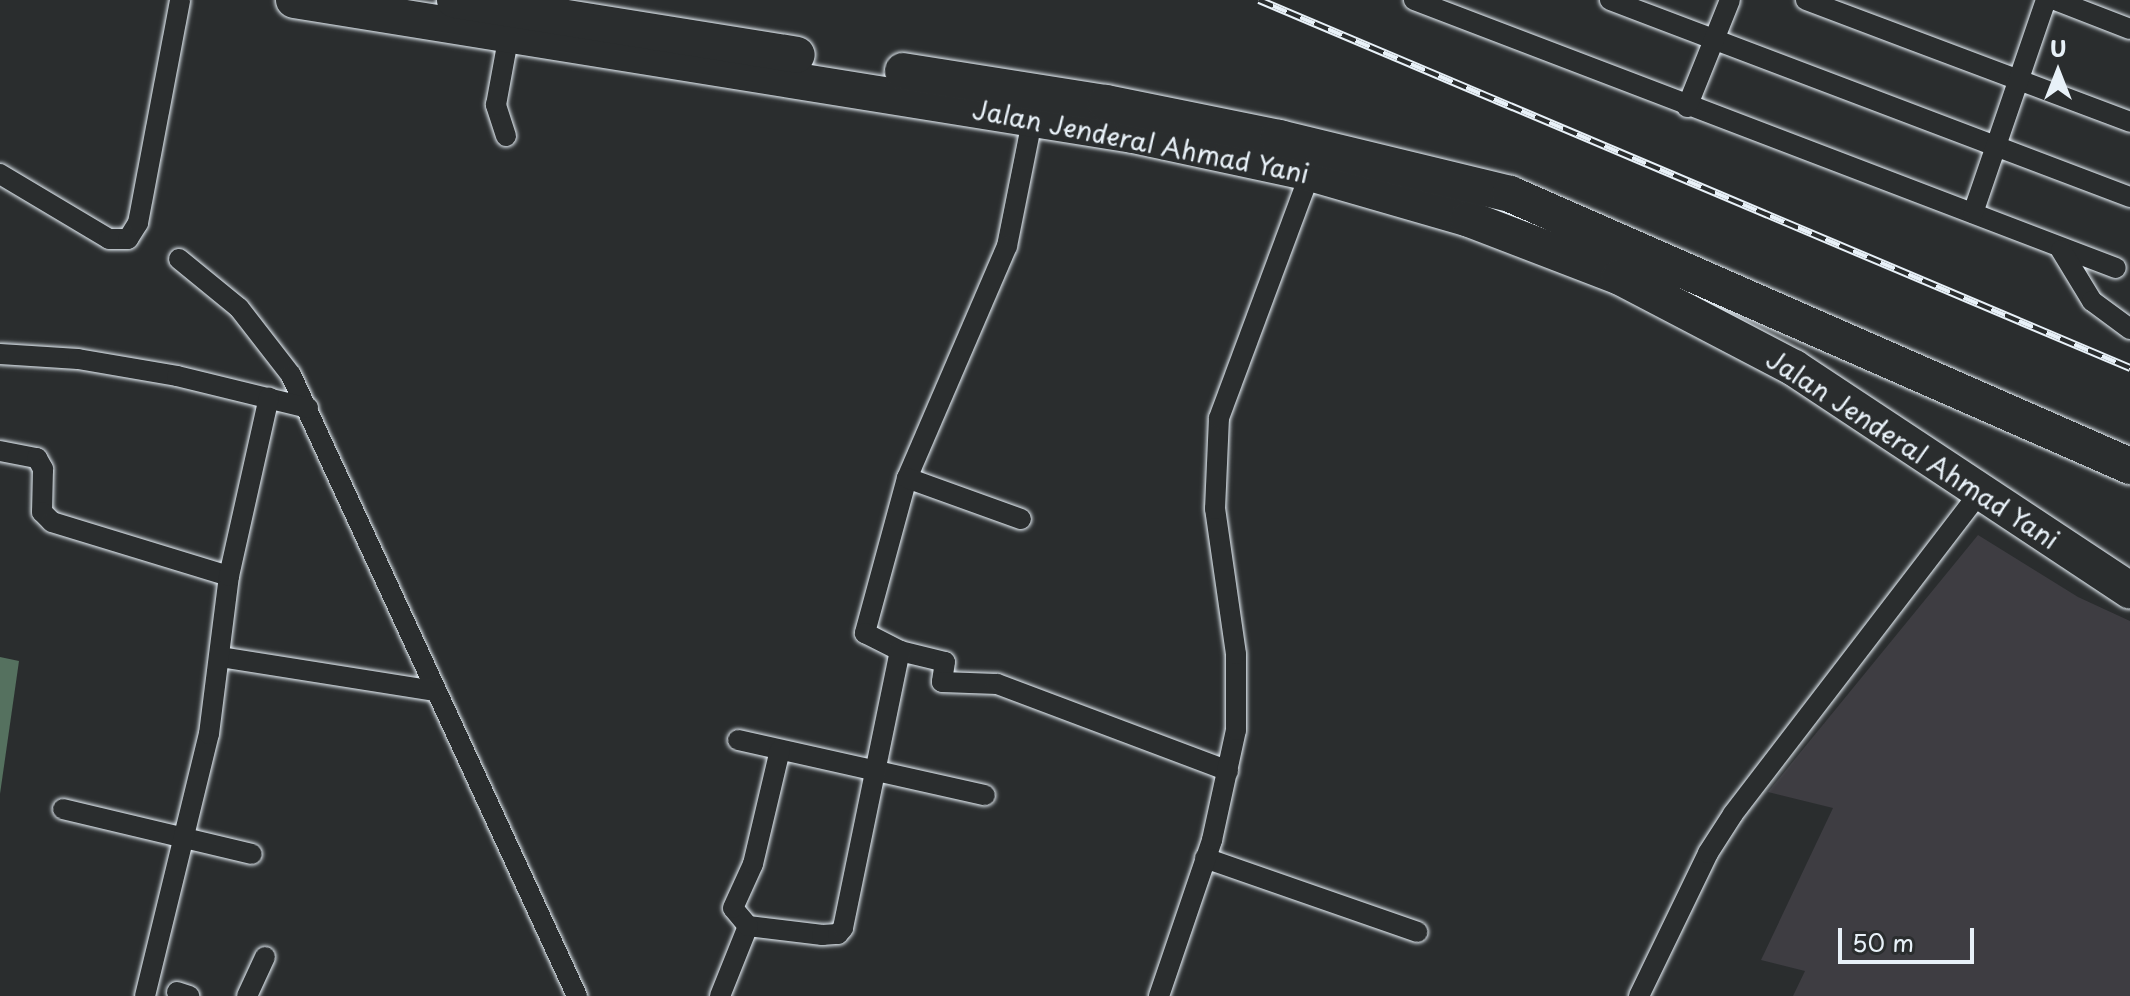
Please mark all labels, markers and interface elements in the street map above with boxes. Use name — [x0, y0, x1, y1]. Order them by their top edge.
text: U — [2050, 31, 2066, 64]
north arrow — [2018, 32, 2098, 112]
street label: Jalan Jenderal Ahmad Yani — [968, 93, 1314, 189]
street label: Jalan Jenderal Ahmad Yani — [1759, 342, 2067, 556]
scale bar — [1842, 912, 1978, 962]
text: 50 m — [1852, 924, 1914, 960]

